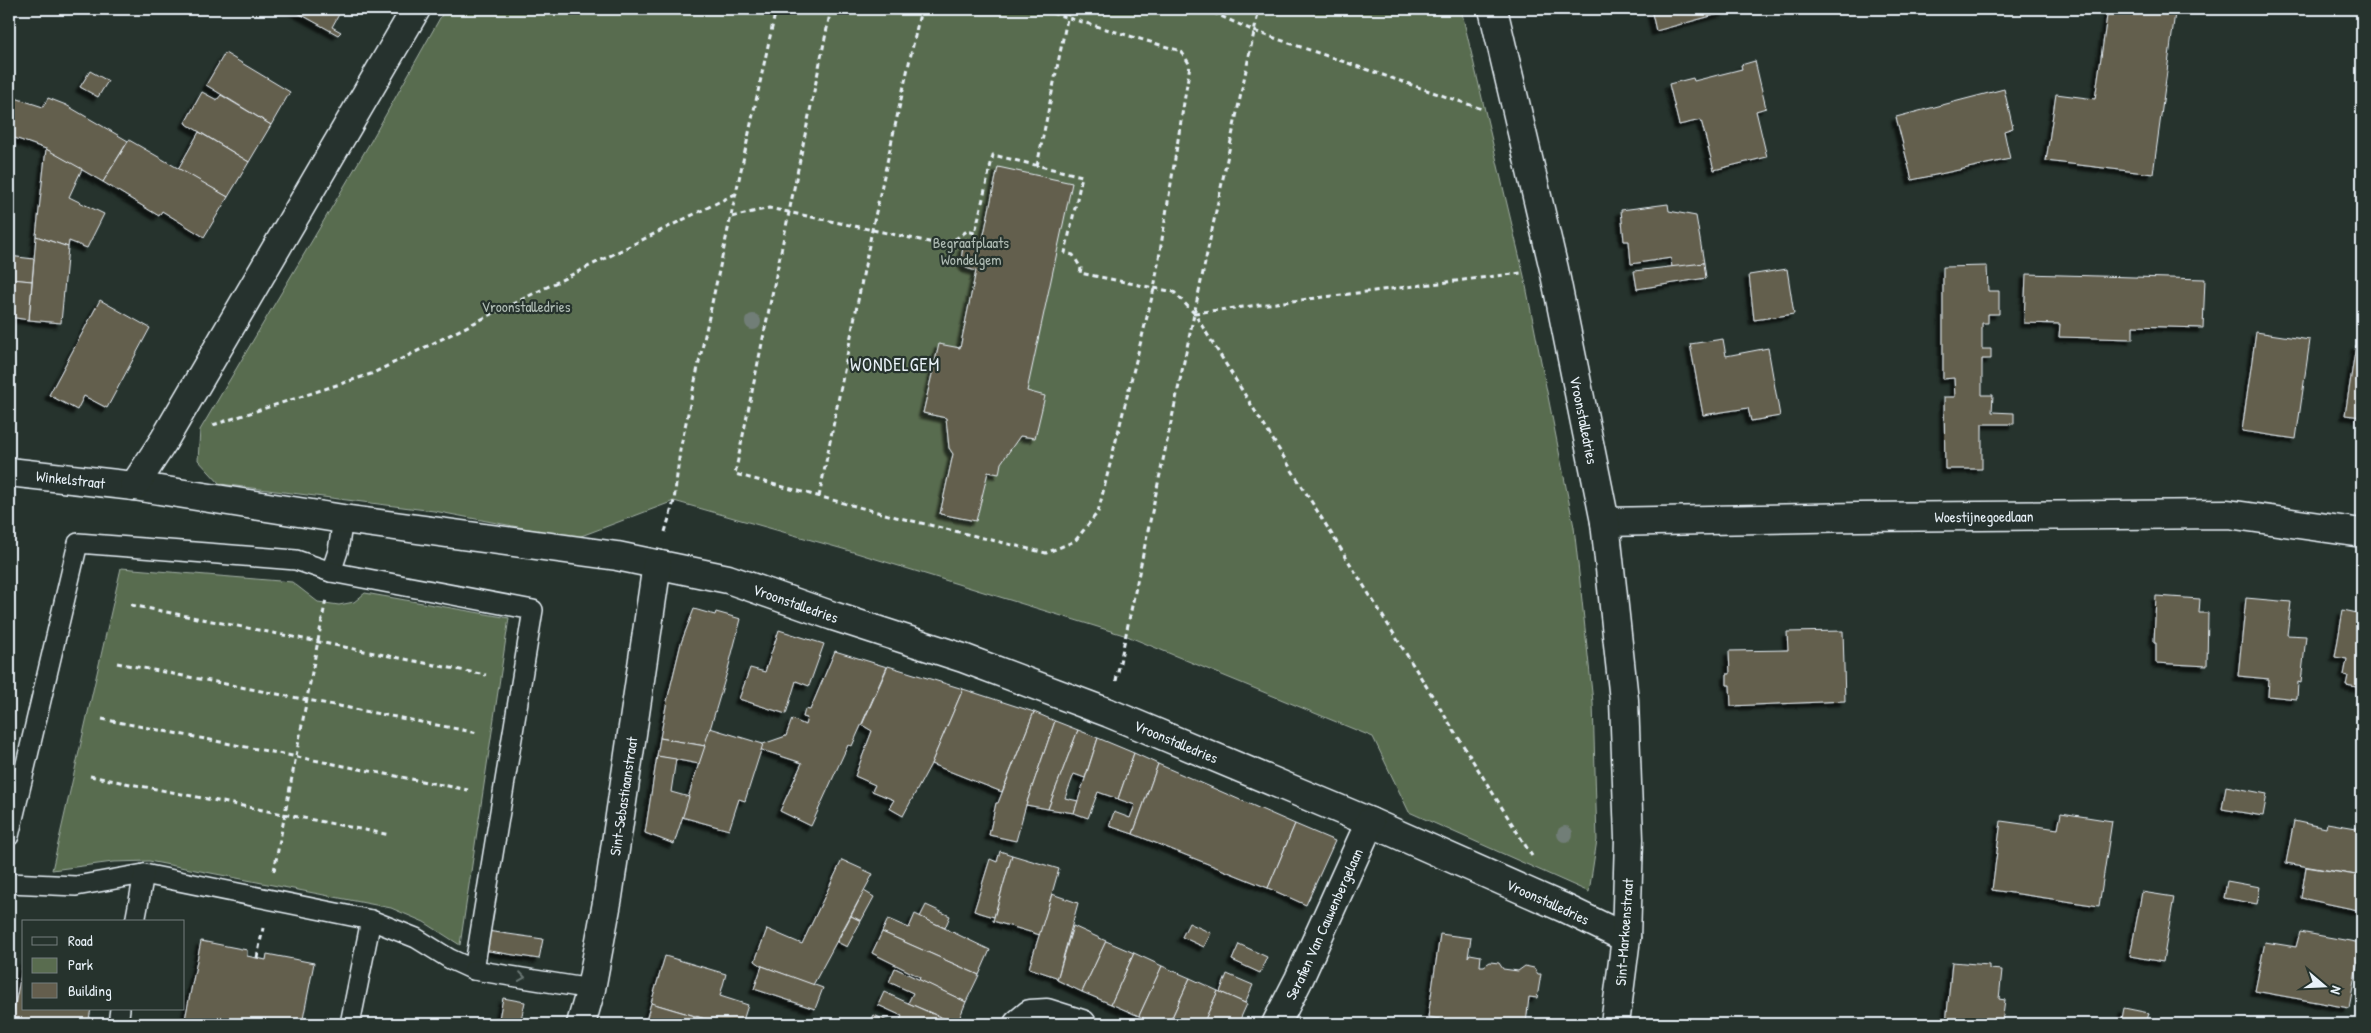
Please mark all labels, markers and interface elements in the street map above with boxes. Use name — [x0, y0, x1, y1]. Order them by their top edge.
park label: Begraafplaats Wondelgem — [933, 232, 1009, 270]
park label: Vroonstalledries — [481, 296, 571, 317]
district label: WONDELGEM — [850, 352, 940, 377]
street label: Vroonstalledries — [1565, 374, 1604, 466]
street label: Winkelstraat — [35, 465, 107, 493]
street label: Woestijnegoedlaan — [1934, 505, 2034, 527]
street label: Vroonstalledries — [750, 578, 841, 628]
street label: Vroonstalledries — [1131, 714, 1222, 768]
street label: Sint-Sebastiaanstraat — [604, 734, 642, 857]
street label: Serafien Van Cauwenbergelaan — [1280, 844, 1367, 1003]
street label: Vroonstalledries — [1503, 873, 1593, 929]
street label: Sint-Markoenstraat — [1610, 877, 1638, 986]
legend — [22, 920, 185, 1010]
text: Road — [68, 930, 93, 951]
text: Park — [68, 954, 93, 975]
north arrow — [2298, 960, 2348, 1010]
one-way arrow — [519, 971, 527, 982]
text: Building — [68, 980, 112, 1001]
text: N — [2326, 984, 2347, 998]

